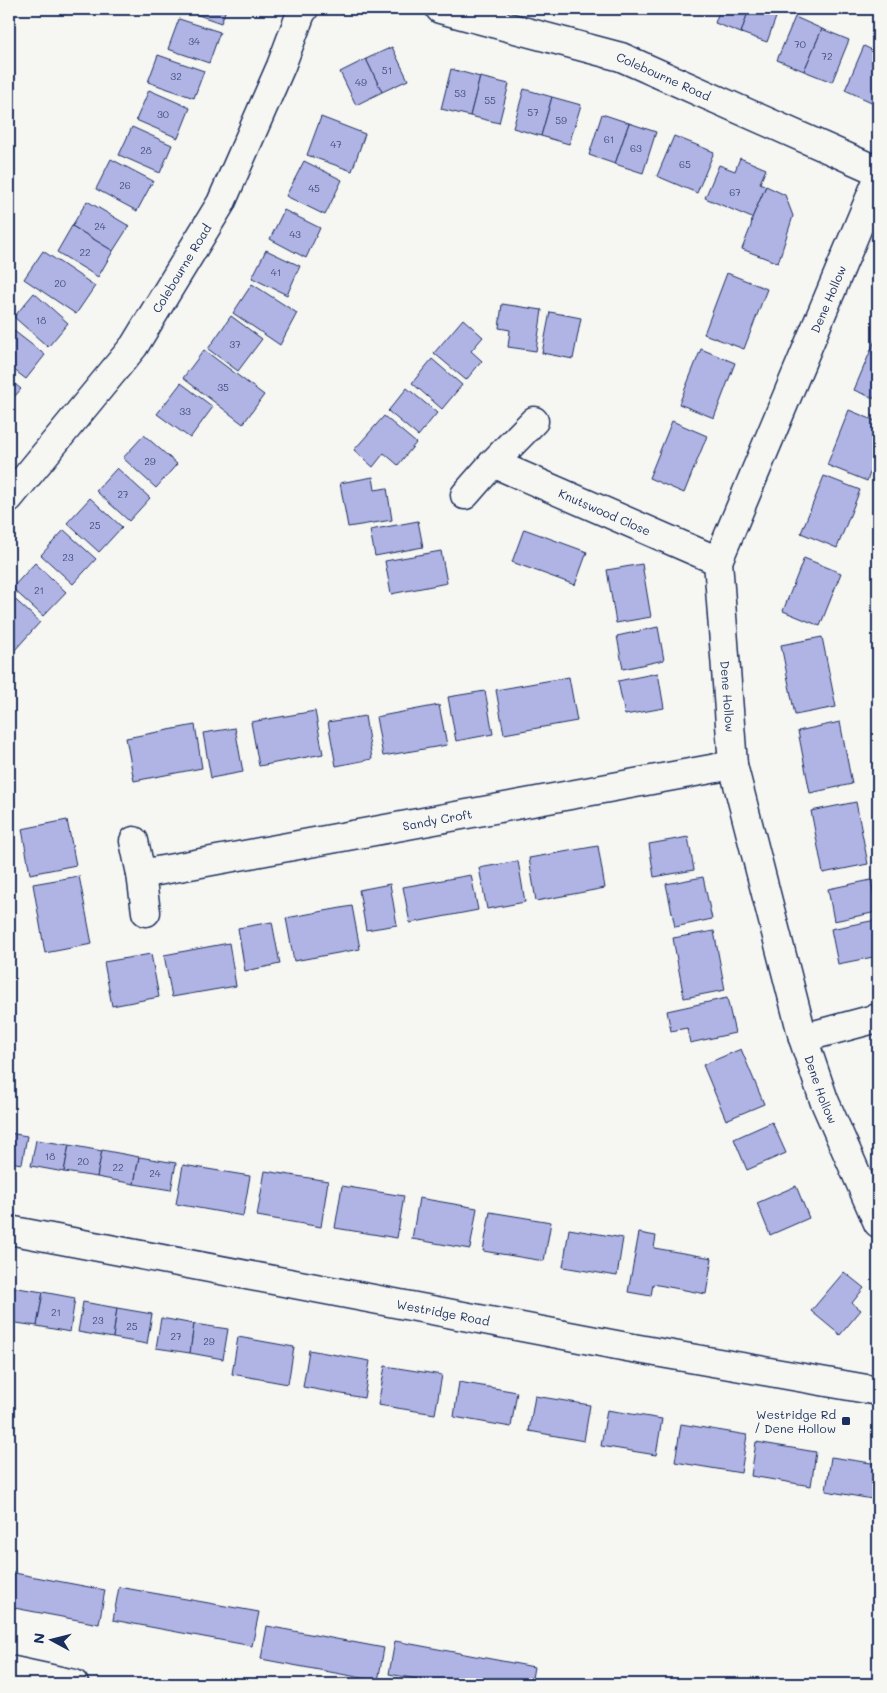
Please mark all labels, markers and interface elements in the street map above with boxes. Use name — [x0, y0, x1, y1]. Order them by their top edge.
house number: 34 — [188, 34, 200, 48]
house number: 70 — [794, 37, 806, 51]
street label: Colebourne Road — [614, 48, 714, 104]
house number: 72 — [821, 49, 833, 63]
house number: 51 — [382, 63, 392, 77]
house number: 32 — [170, 69, 182, 83]
house number: 49 — [355, 75, 367, 89]
house number: 53 — [454, 86, 466, 100]
house number: 55 — [484, 93, 496, 107]
house number: 57 — [527, 105, 539, 119]
house number: 30 — [157, 107, 169, 121]
house number: 59 — [555, 113, 567, 127]
house number: 61 — [604, 132, 614, 146]
house number: 47 — [330, 137, 342, 151]
house number: 63 — [630, 141, 642, 155]
house number: 28 — [140, 143, 152, 157]
house number: 65 — [679, 157, 691, 171]
house number: 26 — [119, 178, 131, 192]
house number: 45 — [308, 181, 320, 195]
house number: 67 — [729, 185, 741, 199]
house number: 24 — [94, 219, 106, 233]
street label: Colebourne Road — [148, 220, 215, 316]
house number: 43 — [289, 227, 301, 241]
house number: 22 — [79, 245, 91, 259]
street label: Dene Hollow — [807, 263, 849, 335]
house number: 41 — [271, 265, 281, 279]
house number: 20 — [54, 276, 66, 290]
house number: 18 — [36, 313, 46, 327]
house number: 37 — [229, 337, 241, 351]
house number: 35 — [217, 380, 229, 394]
house number: 33 — [179, 404, 191, 418]
house number: 29 — [144, 454, 156, 468]
street label: Knutswood Close — [556, 485, 653, 539]
house number: 27 — [117, 487, 129, 501]
house number: 25 — [89, 518, 101, 532]
house number: 23 — [62, 550, 74, 564]
house number: 21 — [34, 583, 44, 597]
street label: Dene Hollow — [717, 660, 739, 733]
street label: Sandy Croft — [401, 805, 473, 834]
street label: Dene Hollow — [801, 1053, 841, 1126]
house number: 18 — [45, 1149, 55, 1163]
house number: 20 — [77, 1154, 89, 1168]
house number: 22 — [112, 1160, 124, 1174]
house number: 24 — [149, 1166, 161, 1180]
street label: Westridge Road — [395, 1296, 492, 1329]
house number: 21 — [51, 1305, 61, 1319]
house number: 23 — [92, 1313, 104, 1327]
house number: 25 — [126, 1319, 138, 1333]
house number: 27 — [170, 1329, 182, 1343]
house number: 29 — [203, 1334, 215, 1348]
place label: Westridge Rd / Dene Hollow — [754, 1406, 836, 1436]
marker: Westridge Rd / Dene Hollow — [840, 1415, 852, 1427]
north arrow — [28, 1616, 78, 1666]
text: N — [29, 1632, 49, 1645]

